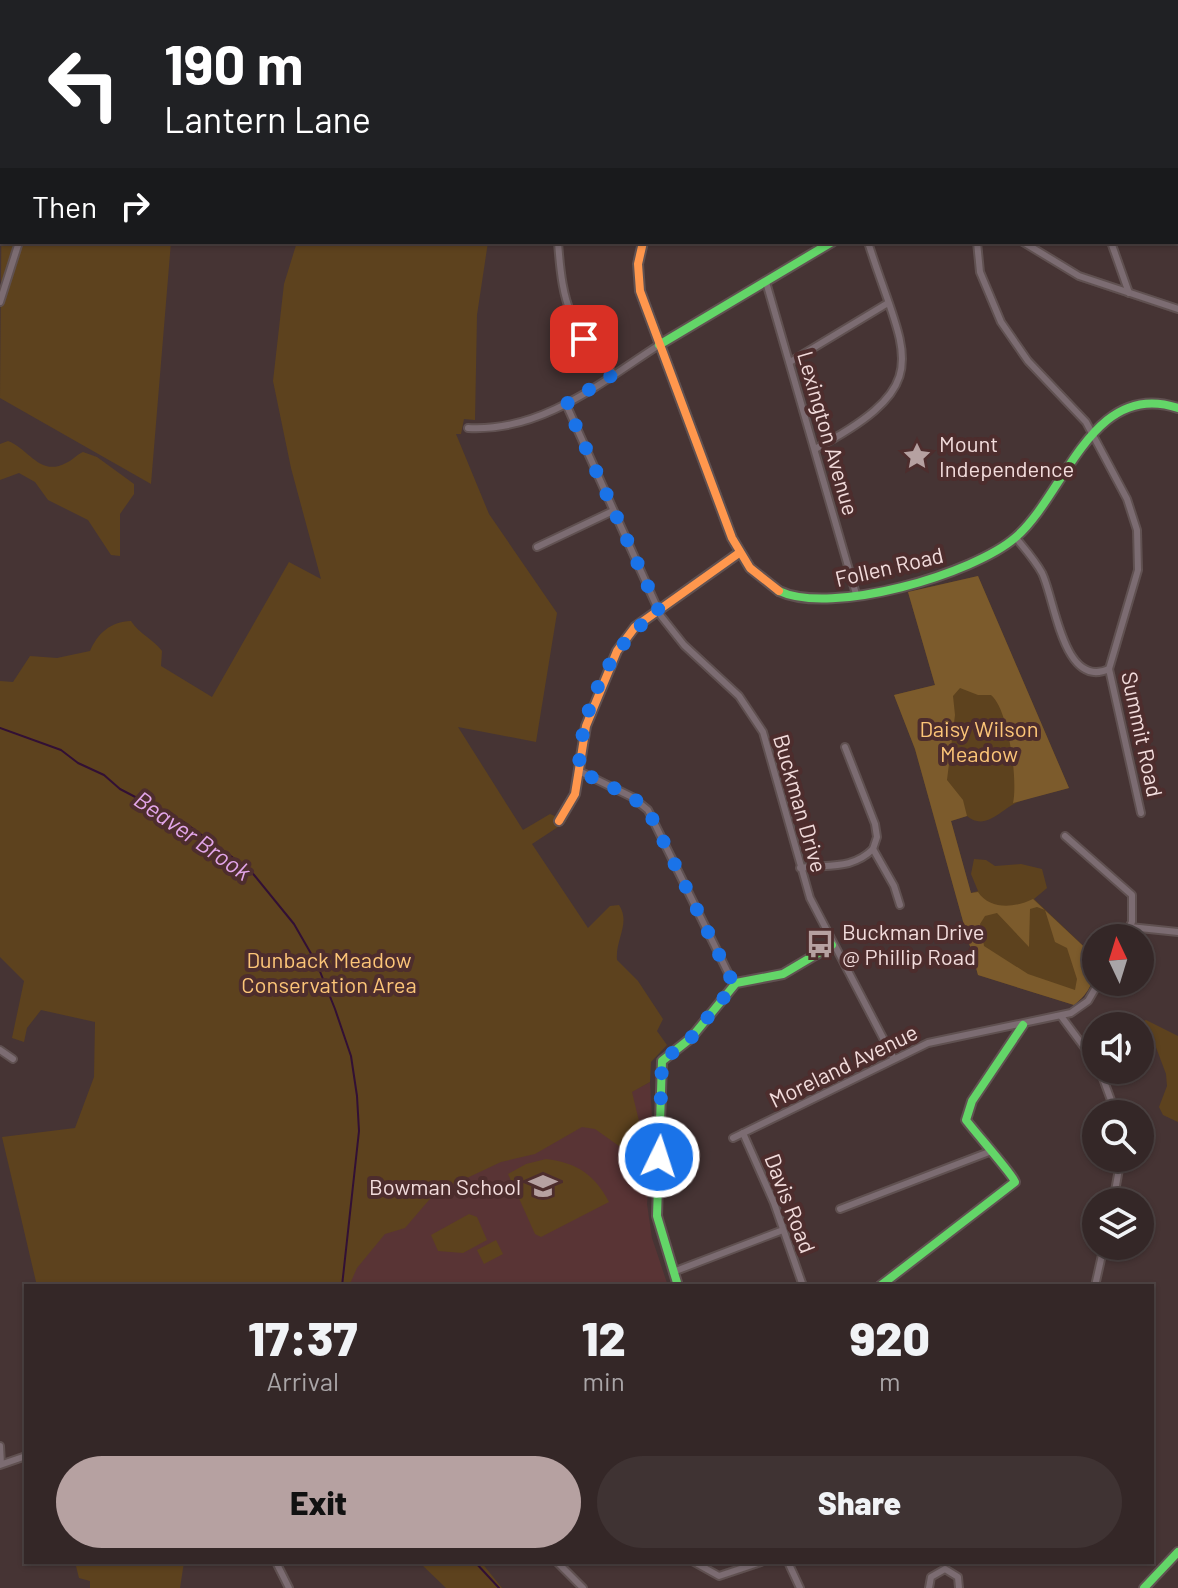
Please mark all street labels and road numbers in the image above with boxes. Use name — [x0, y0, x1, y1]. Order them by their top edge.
street label: Lexington Avenue — [793, 348, 865, 518]
street label: Follen Road — [832, 541, 946, 591]
street label: Summit Road — [1117, 669, 1169, 799]
street label: Buckman Drive — [769, 731, 833, 875]
street label: Moreland Avenue — [765, 1018, 921, 1112]
street label: Davis Road — [760, 1150, 822, 1256]

